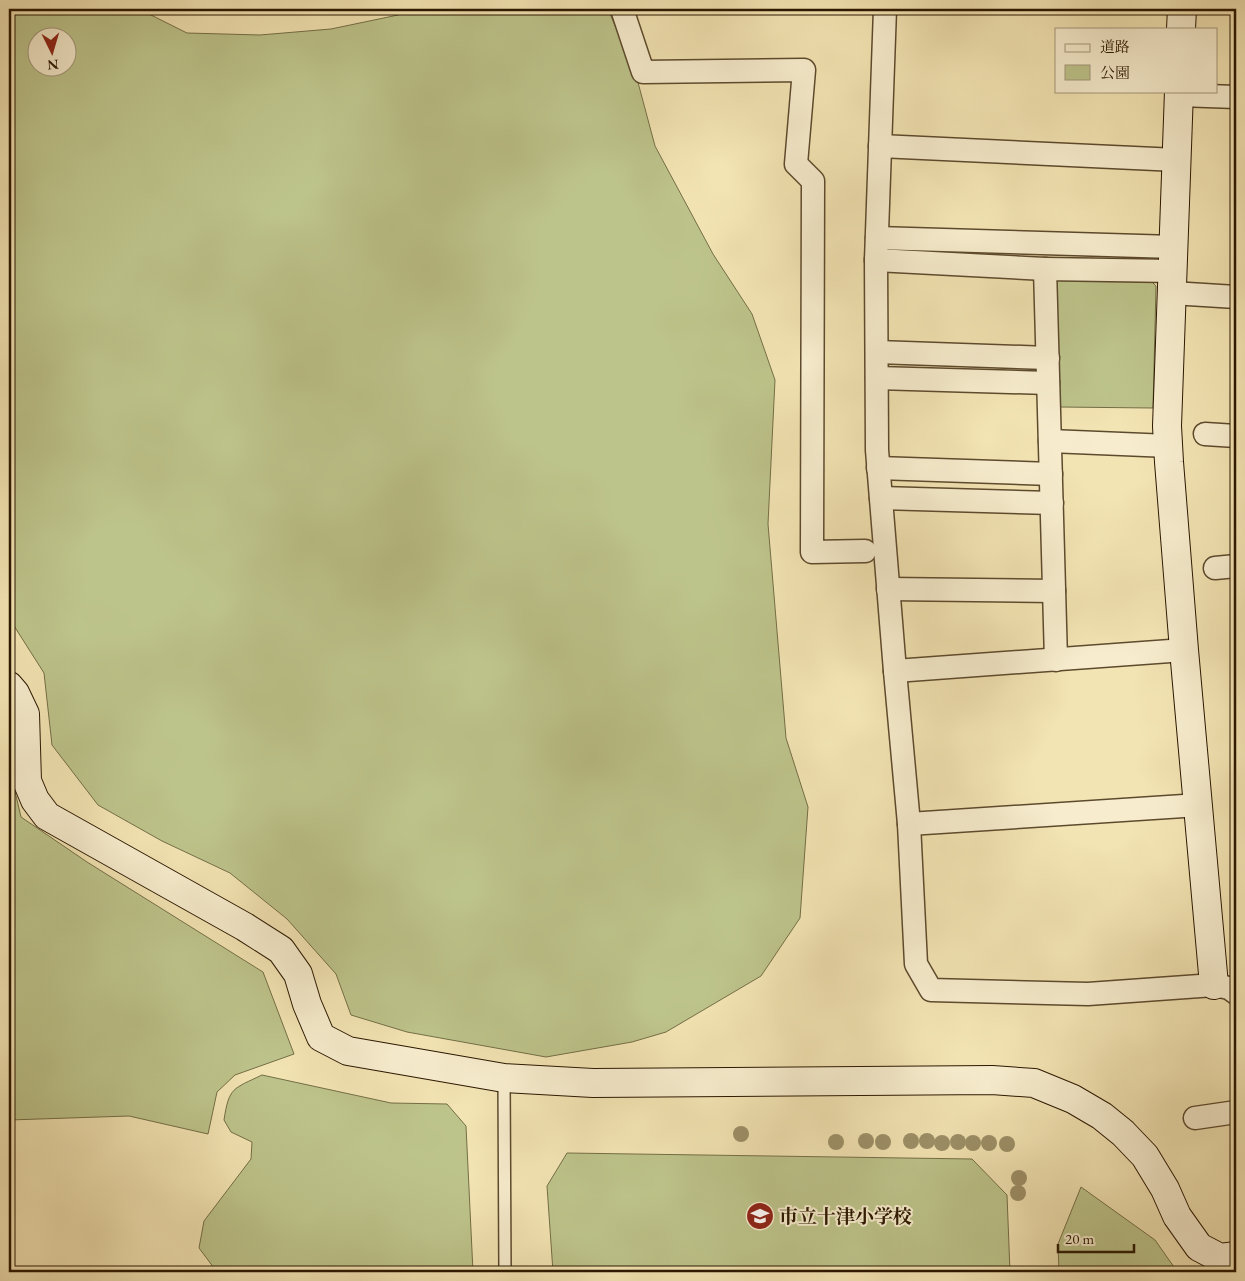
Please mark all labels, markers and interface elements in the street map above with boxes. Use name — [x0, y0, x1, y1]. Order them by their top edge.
north arrow — [28, 28, 78, 78]
legend — [1055, 28, 1218, 92]
text: 道路 — [1100, 37, 1130, 56]
text: N — [46, 55, 60, 74]
text: 公園 — [1100, 63, 1130, 82]
school or university icon: 市立十津小学校 — [745, 1201, 775, 1231]
place label: 市立十津小学校 — [779, 1204, 912, 1229]
scale bar — [1058, 1221, 1134, 1253]
text: 20 m — [1065, 1229, 1094, 1248]

